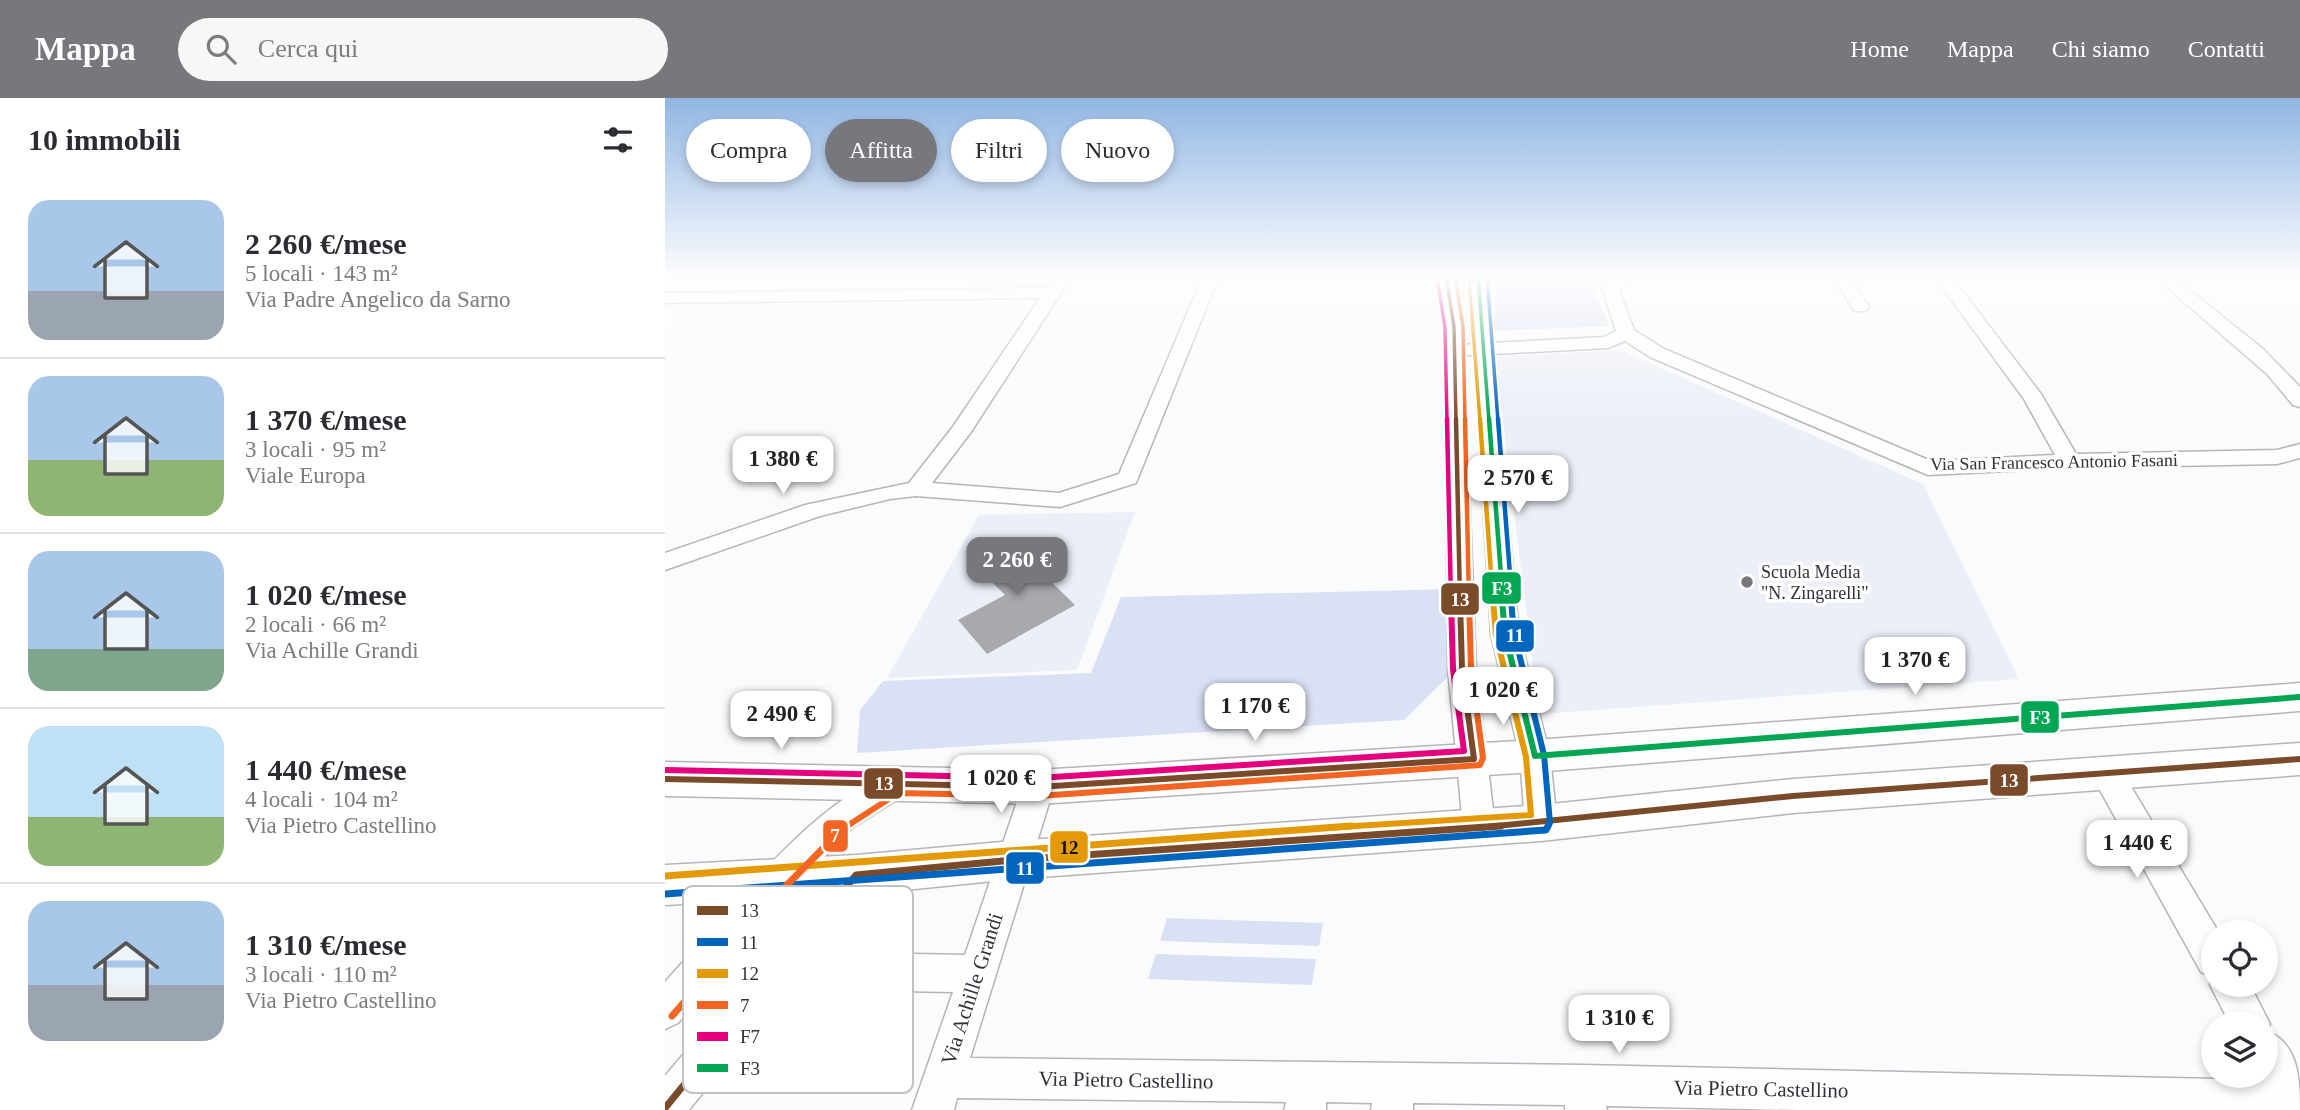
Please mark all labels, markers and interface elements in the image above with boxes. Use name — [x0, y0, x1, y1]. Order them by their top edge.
search box — [178, 18, 668, 81]
icon: search — [202, 30, 240, 68]
text: Mappa — [35, 31, 136, 67]
text: Cerca qui — [258, 34, 358, 63]
text: Home — [1850, 36, 1909, 62]
text: Mappa — [1947, 36, 2014, 62]
text: Chi siamo — [2052, 36, 2150, 62]
text: Contatti — [2188, 36, 2265, 62]
chip: Compra — [686, 119, 811, 182]
chip: Affitta — [825, 119, 937, 182]
chip: Filtri — [951, 119, 1047, 182]
chip: Nuovo — [1061, 119, 1174, 182]
icon: filters — [599, 121, 637, 159]
text: 10 immobili — [28, 123, 181, 156]
text: 2 260 €/mese — [245, 227, 407, 260]
icon: home — [84, 228, 168, 312]
text: 5 locali · 143 m² — [245, 261, 398, 286]
text: Via Padre Angelico da Sarno — [245, 287, 511, 312]
text: 1 370 €/mese — [245, 403, 407, 436]
icon: home — [84, 404, 168, 488]
pin: 1 380 € — [718, 436, 848, 496]
text: 3 locali · 95 m² — [245, 437, 386, 462]
text: 1 380 € — [749, 446, 818, 471]
street label: Via San Francesco Antonio Fasani — [1930, 450, 2178, 474]
pin: 2 570 € — [1453, 456, 1583, 515]
text: Viale Europa — [245, 463, 366, 488]
text: 2 570 € — [1484, 465, 1553, 490]
pin: 2 260 € — [952, 538, 1082, 597]
text: 2 260 € — [983, 547, 1052, 572]
place label: Scuola Media "N. Zingarelli" — [1761, 562, 1869, 603]
line badge: F3 — [1481, 571, 1522, 605]
marker: Scuola Media "N. Zingarelli" — [1739, 574, 1755, 590]
text: 1 020 €/mese — [245, 578, 407, 611]
text: F3 — [1491, 578, 1513, 599]
icon: home — [84, 579, 168, 663]
line badge: 13 — [1440, 582, 1480, 616]
text: 13 — [1451, 589, 1470, 610]
text: 2 locali · 66 m² — [245, 612, 386, 637]
line badge: 11 — [1495, 619, 1535, 653]
text: 11 — [1506, 625, 1524, 646]
text: Via Achille Grandi — [245, 638, 419, 663]
pin: 1 370 € — [1850, 638, 1980, 697]
text: 1 370 € — [1881, 647, 1950, 672]
pin: 1 020 € — [1438, 668, 1568, 727]
text: 1 020 € — [1469, 677, 1538, 702]
pin: 1 170 € — [1190, 684, 1320, 743]
pin: 2 490 € — [716, 692, 846, 751]
text: 1 170 € — [1221, 693, 1290, 718]
line badge: F3 — [2020, 700, 2060, 734]
text: 2 490 € — [747, 701, 816, 726]
text: F3 — [2029, 707, 2051, 728]
text: 1 440 €/mese — [245, 753, 407, 786]
icon: home — [84, 754, 168, 838]
pin: 1 020 € — [936, 756, 1066, 815]
line badge: 13 — [1989, 763, 2029, 797]
text: 1 020 € — [967, 765, 1036, 790]
line badge: 13 — [863, 767, 904, 800]
text: 13 — [2000, 770, 2019, 791]
text: 13 — [875, 773, 894, 794]
text: 4 locali · 104 m² — [245, 787, 398, 812]
text: Via Pietro Castellino — [245, 813, 437, 838]
line badge: 7 — [822, 819, 849, 853]
pin: 1 440 € — [2072, 820, 2202, 880]
text: 7 — [830, 825, 840, 846]
line badge: 12 — [1049, 830, 1089, 864]
text: 1 440 € — [2103, 830, 2172, 855]
text: 12 — [1060, 837, 1079, 858]
line badge: 11 — [1005, 851, 1045, 885]
text: 11 — [1016, 858, 1034, 879]
legend — [683, 886, 913, 1093]
text: 13 — [740, 900, 759, 921]
street label: Via Achille Grandi — [936, 910, 1008, 1068]
map controls — [2201, 920, 2278, 1088]
button: locate — [2201, 920, 2278, 997]
text: 1 310 €/mese — [245, 928, 407, 961]
icon: home — [84, 929, 168, 1013]
text: 11 — [740, 932, 758, 953]
text: 3 locali · 110 m² — [245, 962, 397, 987]
text: 12 — [740, 963, 759, 984]
text: Via Pietro Castellino — [245, 988, 437, 1013]
text: 7 — [740, 995, 750, 1016]
pin: 1 310 € — [1554, 996, 1684, 1055]
text: 1 310 € — [1585, 1005, 1654, 1030]
button: layers — [2201, 1011, 2278, 1088]
text: F7 — [740, 1026, 760, 1047]
text: F3 — [740, 1058, 760, 1079]
street label: Via Pietro Castellino — [1038, 1066, 1214, 1094]
street label: Via Pietro Castellino — [1673, 1075, 1849, 1103]

